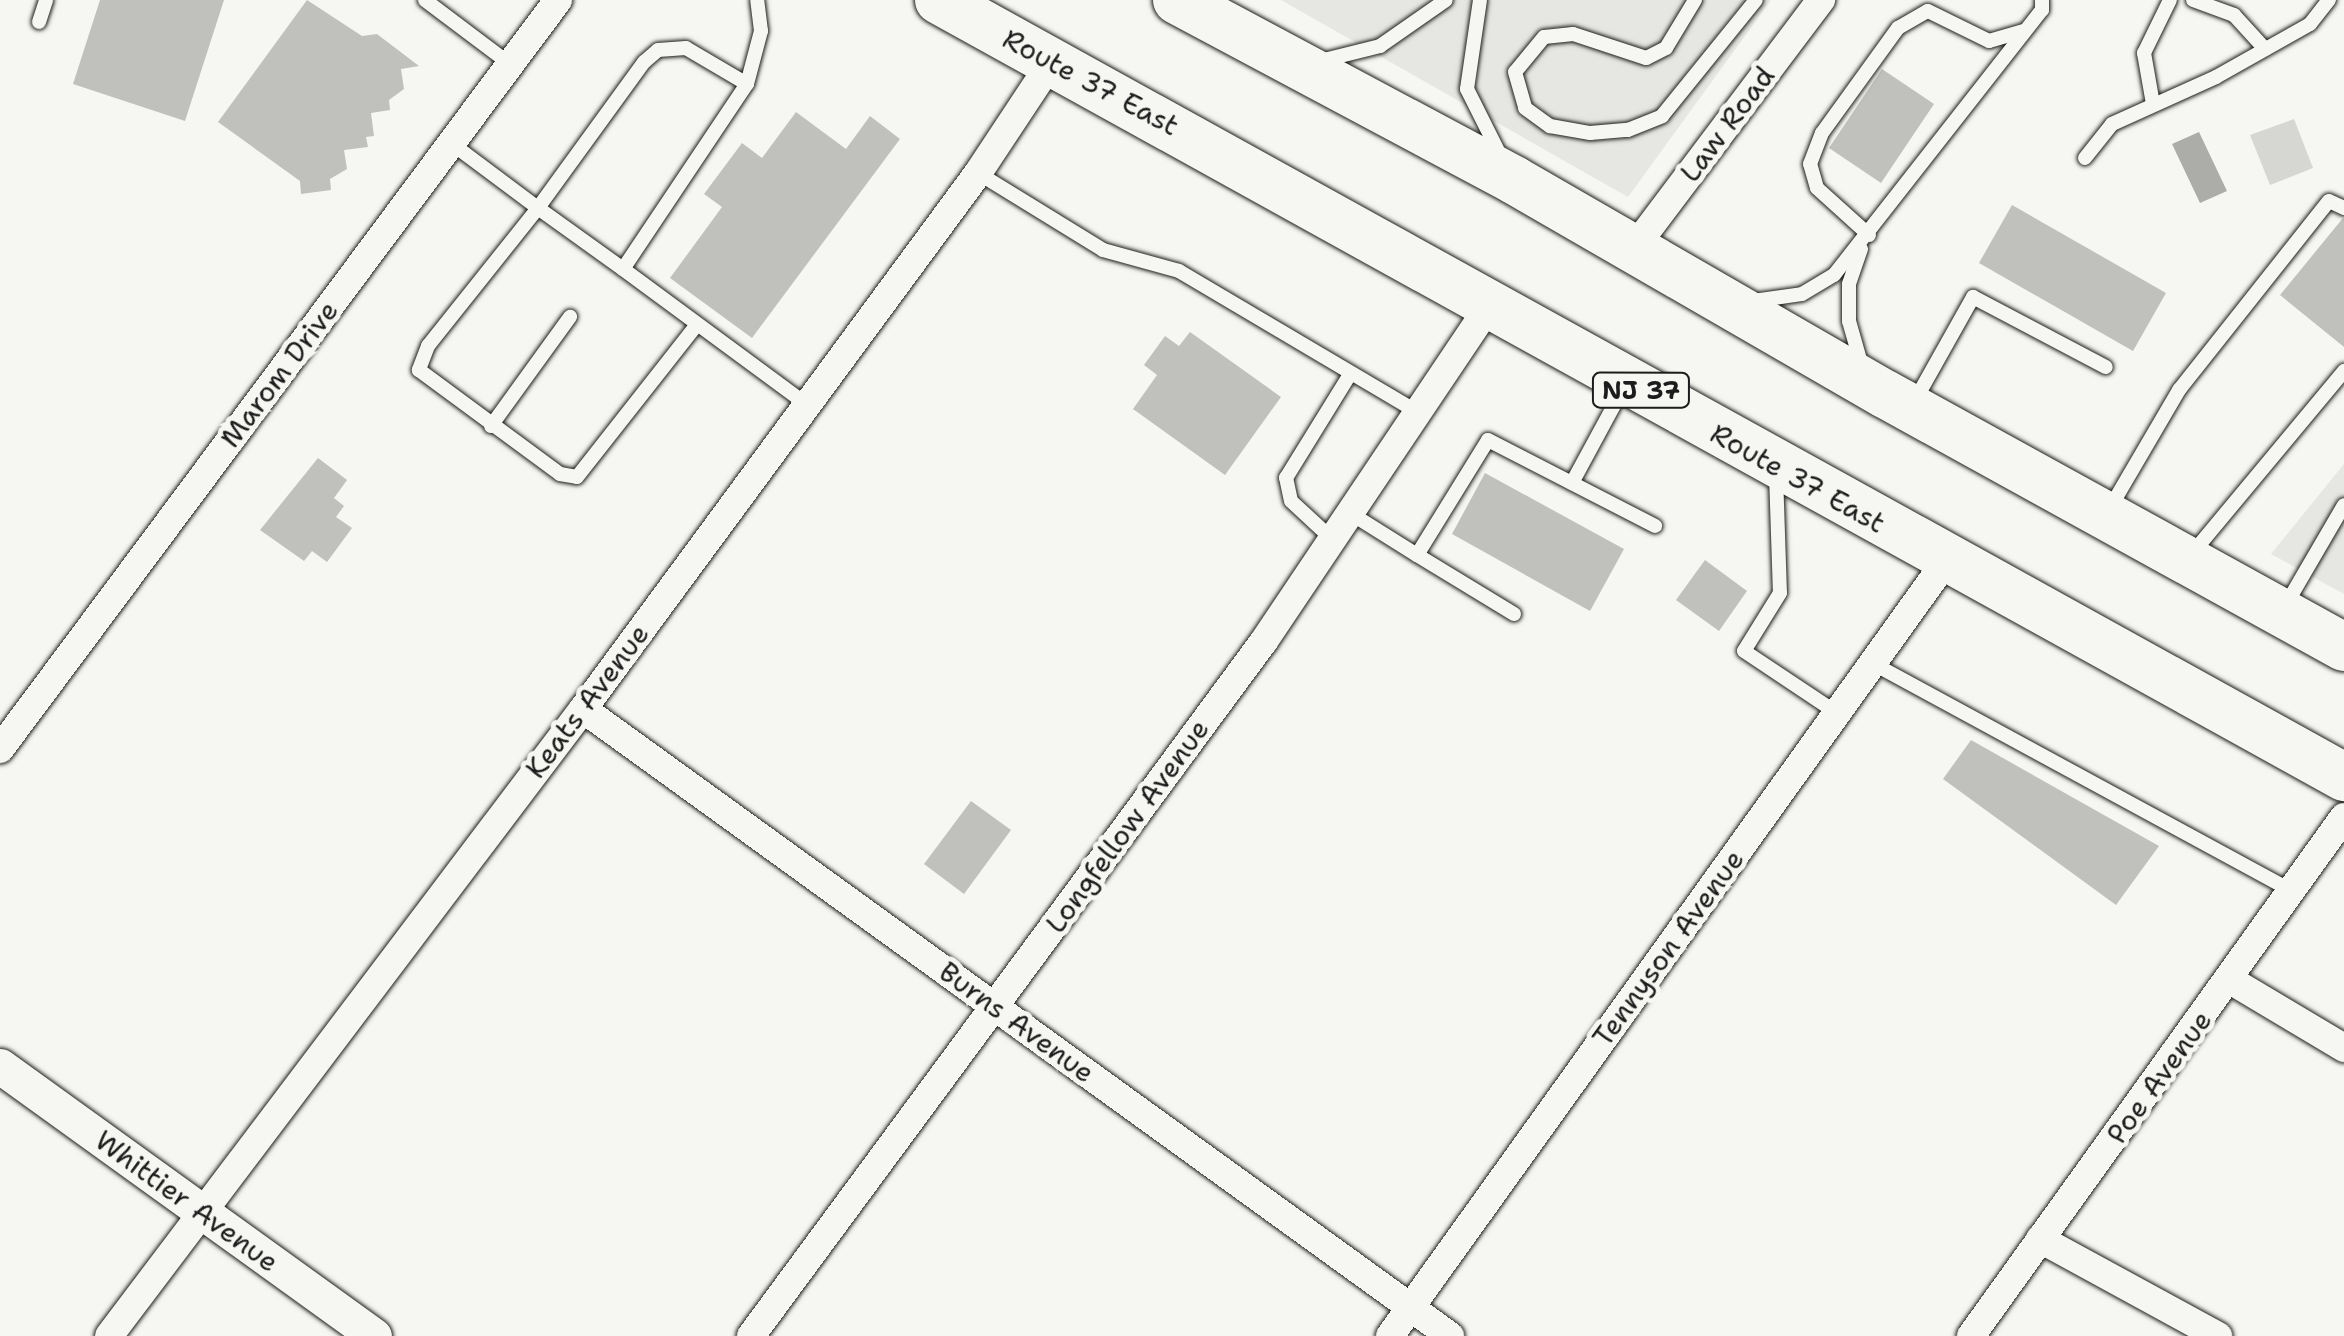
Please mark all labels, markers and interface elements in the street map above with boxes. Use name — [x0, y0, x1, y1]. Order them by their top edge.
street label: Route 37 East — [997, 21, 1185, 143]
street label: Law Road — [1673, 60, 1781, 188]
street label: Marom Drive — [213, 294, 345, 454]
road number: NJ 37 — [1591, 370, 1691, 410]
street label: Route 37 East — [1705, 416, 1891, 540]
street label: Keats Avenue — [518, 617, 656, 785]
street label: Longfellow Avenue — [1038, 713, 1216, 939]
street label: Tennyson Avenue — [1585, 843, 1751, 1053]
street label: Burns Avenue — [933, 954, 1101, 1090]
street label: Poe Avenue — [2099, 1004, 2219, 1150]
street label: Whittier Avenue — [89, 1123, 285, 1279]

